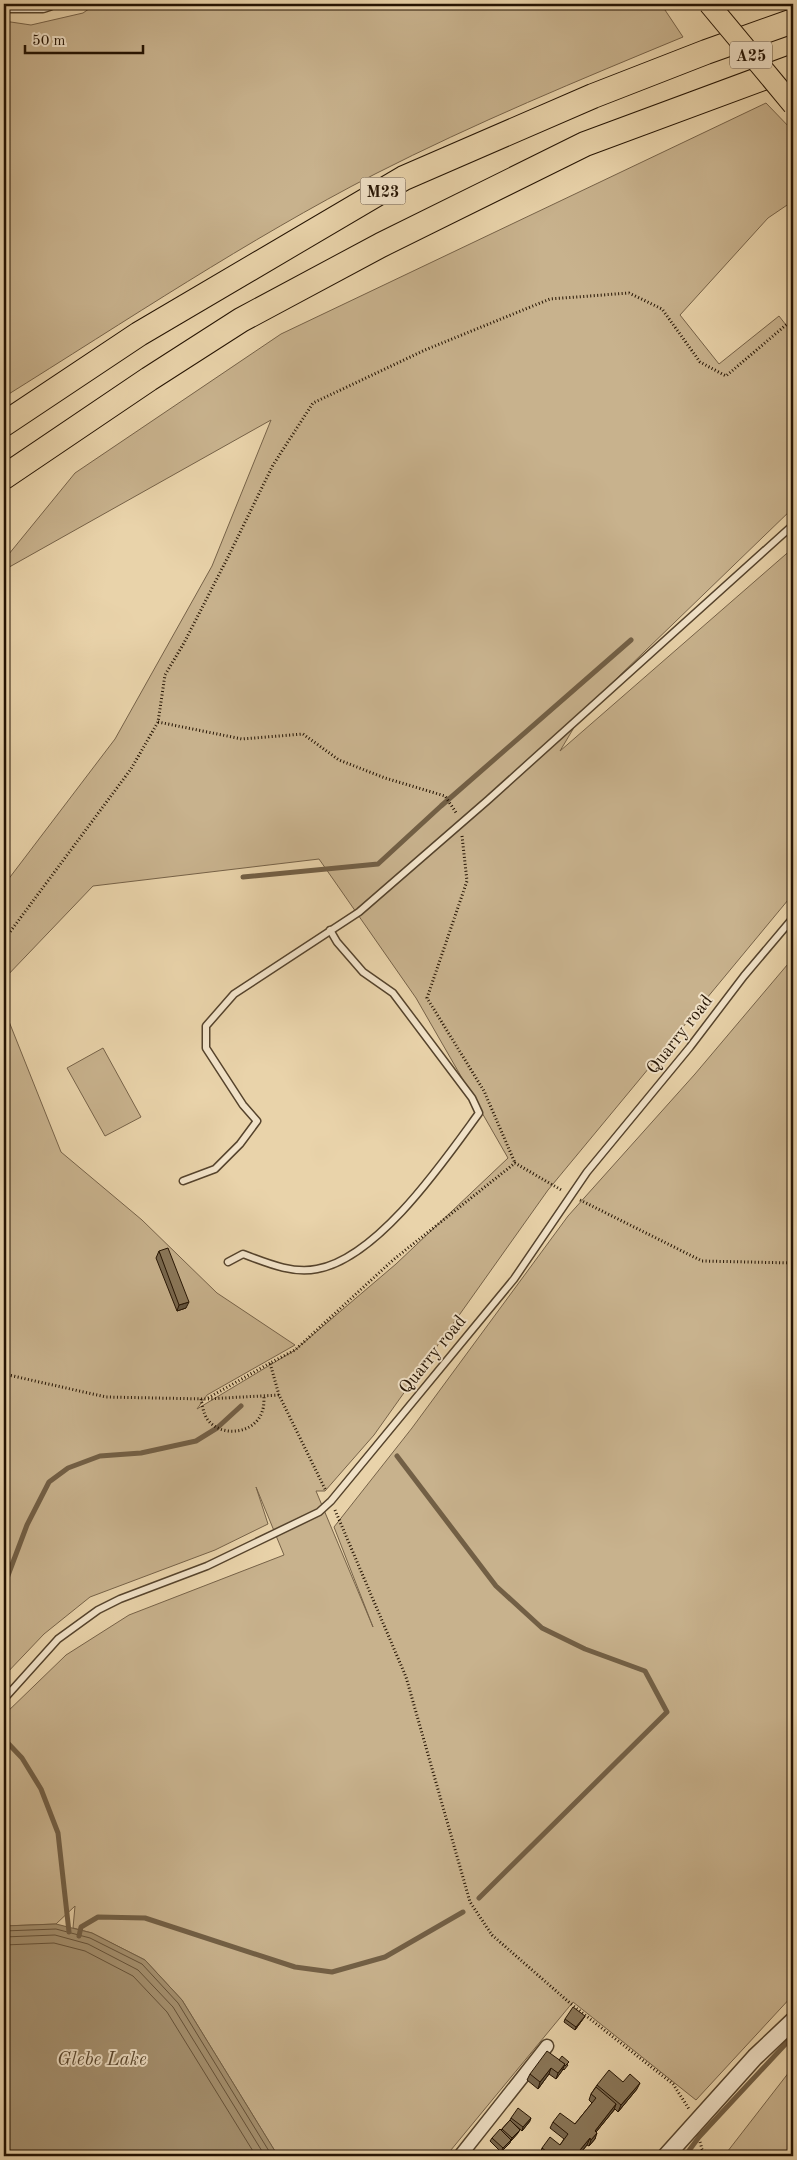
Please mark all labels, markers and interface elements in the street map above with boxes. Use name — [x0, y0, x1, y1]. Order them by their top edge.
scale bar — [25, 22, 142, 54]
text: 50 m — [32, 34, 66, 49]
road number: A25 — [730, 42, 772, 68]
road number: M23 — [360, 178, 406, 205]
street label: Quarry road — [643, 992, 716, 1078]
street label: Quarry road — [396, 1312, 470, 1397]
water label: Glebe Lake — [57, 2051, 147, 2070]

